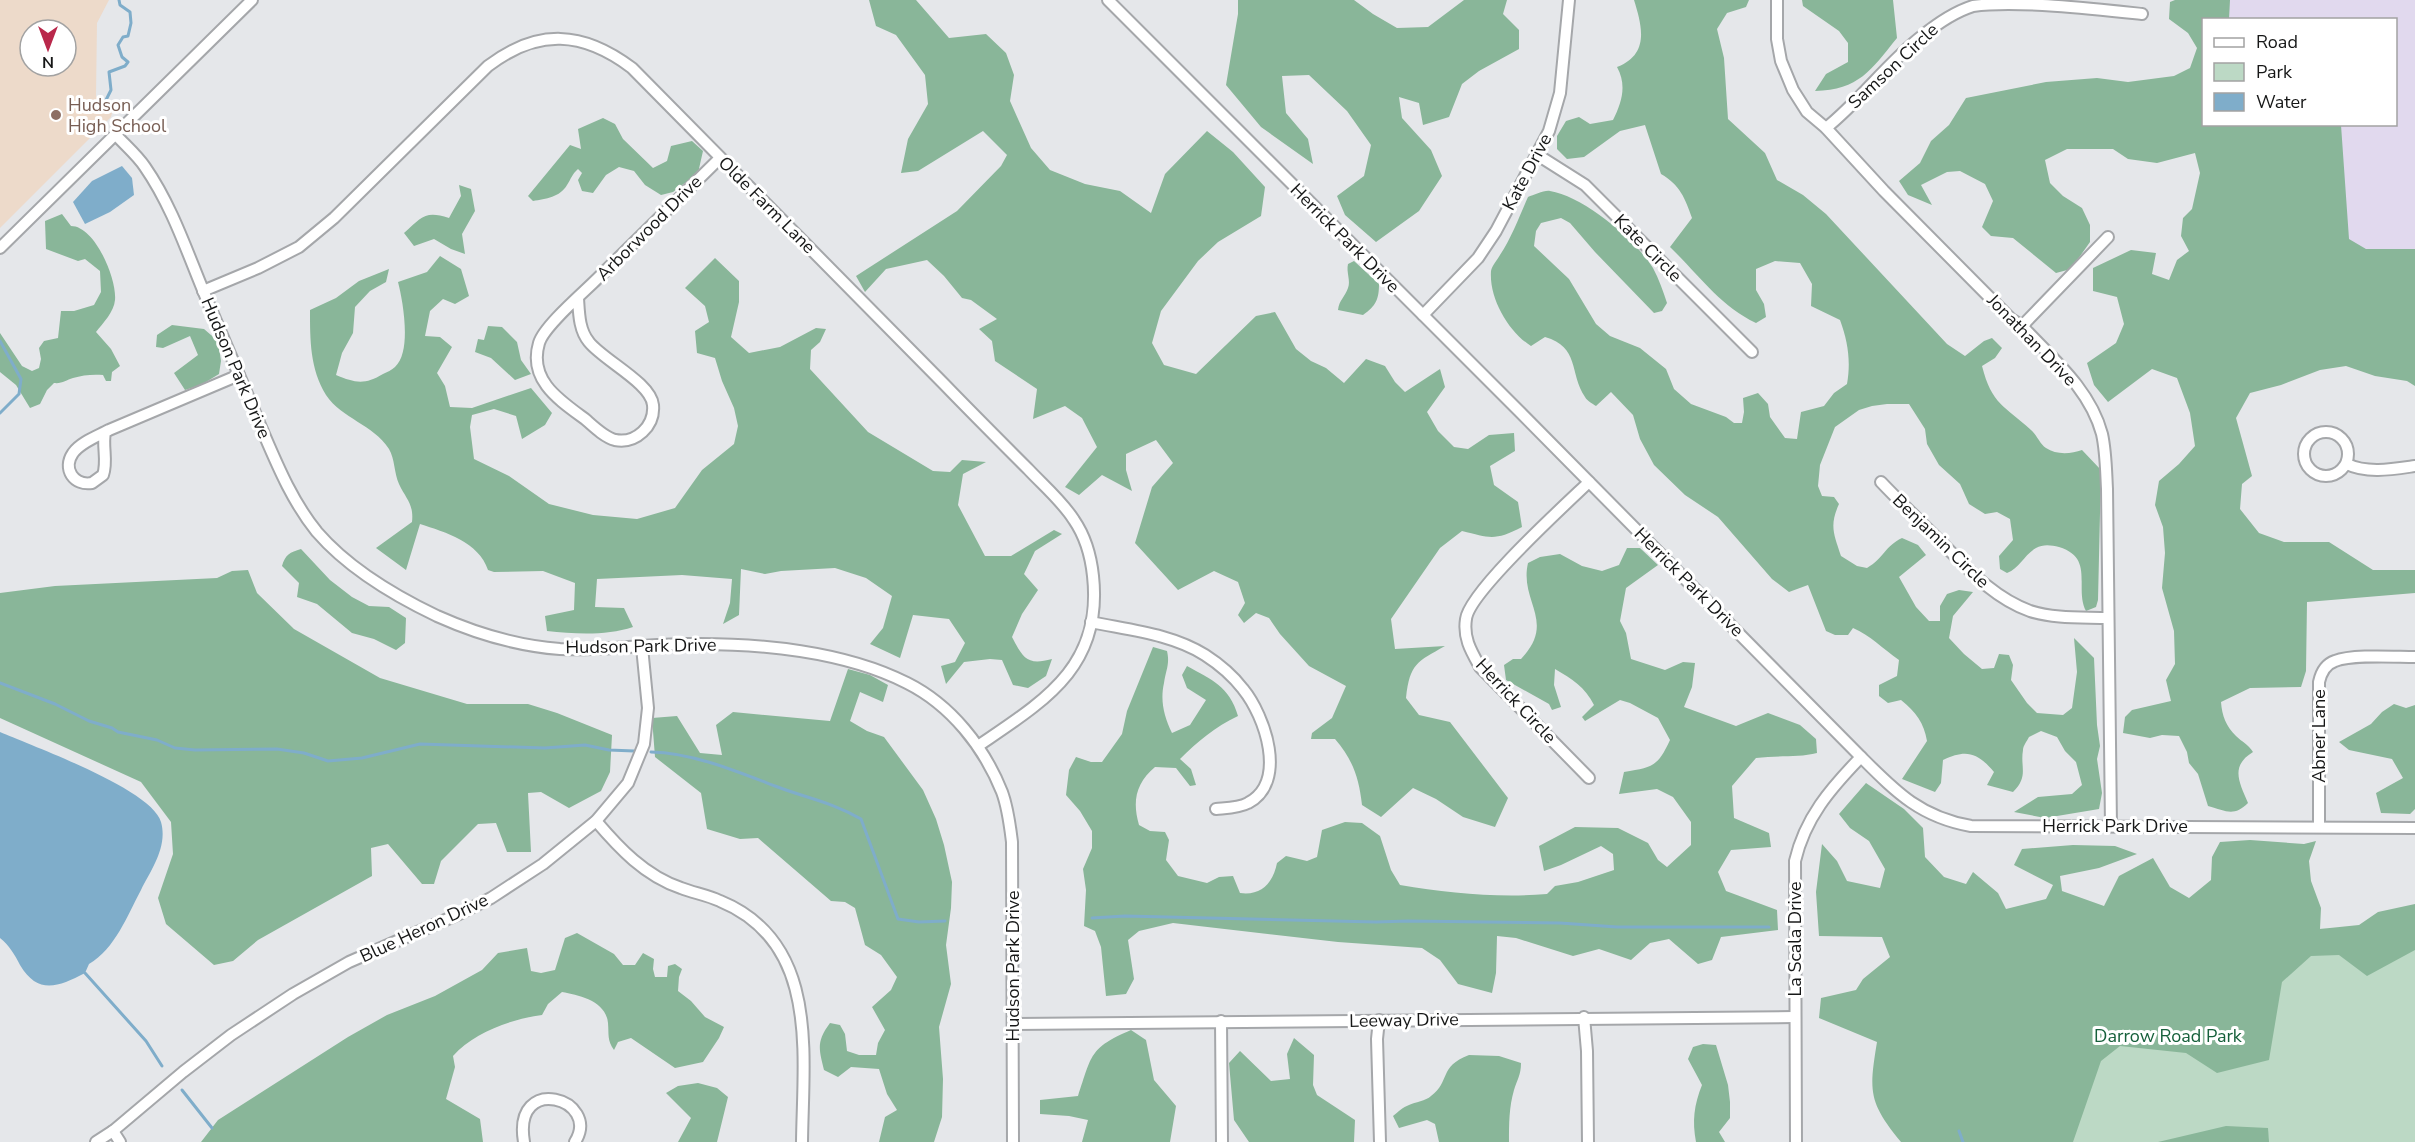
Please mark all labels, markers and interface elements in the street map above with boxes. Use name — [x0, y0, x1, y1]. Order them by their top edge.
north arrow — [18, 18, 78, 78]
street label: Samson Circle — [1843, 18, 1943, 114]
legend — [2202, 18, 2397, 126]
text: Road — [2256, 30, 2298, 54]
text: N — [42, 51, 54, 73]
text: Park — [2256, 60, 2293, 84]
text: Water — [2256, 90, 2307, 114]
place label: Hudson High School — [68, 93, 167, 138]
marker: Hudson High School — [49, 108, 63, 122]
street label: Kate Drive — [1497, 129, 1557, 215]
street label: Olde Farm Lane — [713, 151, 821, 259]
street label: Arborwood Drive — [591, 170, 707, 286]
street label: Herrick Park Drive — [1285, 178, 1405, 298]
street label: Kate Circle — [1609, 209, 1687, 287]
street label: Jonathan Drive — [1981, 288, 2082, 391]
street label: Hudson Park Drive — [195, 294, 277, 442]
street label: Benjamin Circle — [1887, 489, 1995, 593]
street label: Herrick Park Drive — [1629, 522, 1749, 642]
street label: Hudson Park Drive — [565, 633, 717, 659]
street label: Herrick Circle — [1470, 653, 1562, 749]
street label: Abner Lane — [2307, 689, 2331, 783]
street label: Herrick Park Drive — [2042, 814, 2188, 838]
street label: La Scala Drive — [1783, 882, 1807, 997]
street label: Blue Heron Drive — [356, 888, 492, 968]
street label: Hudson Park Drive — [1001, 890, 1025, 1042]
street label: Leeway Drive — [1349, 1007, 1459, 1033]
park label: Darrow Road Park — [2094, 1024, 2243, 1048]

